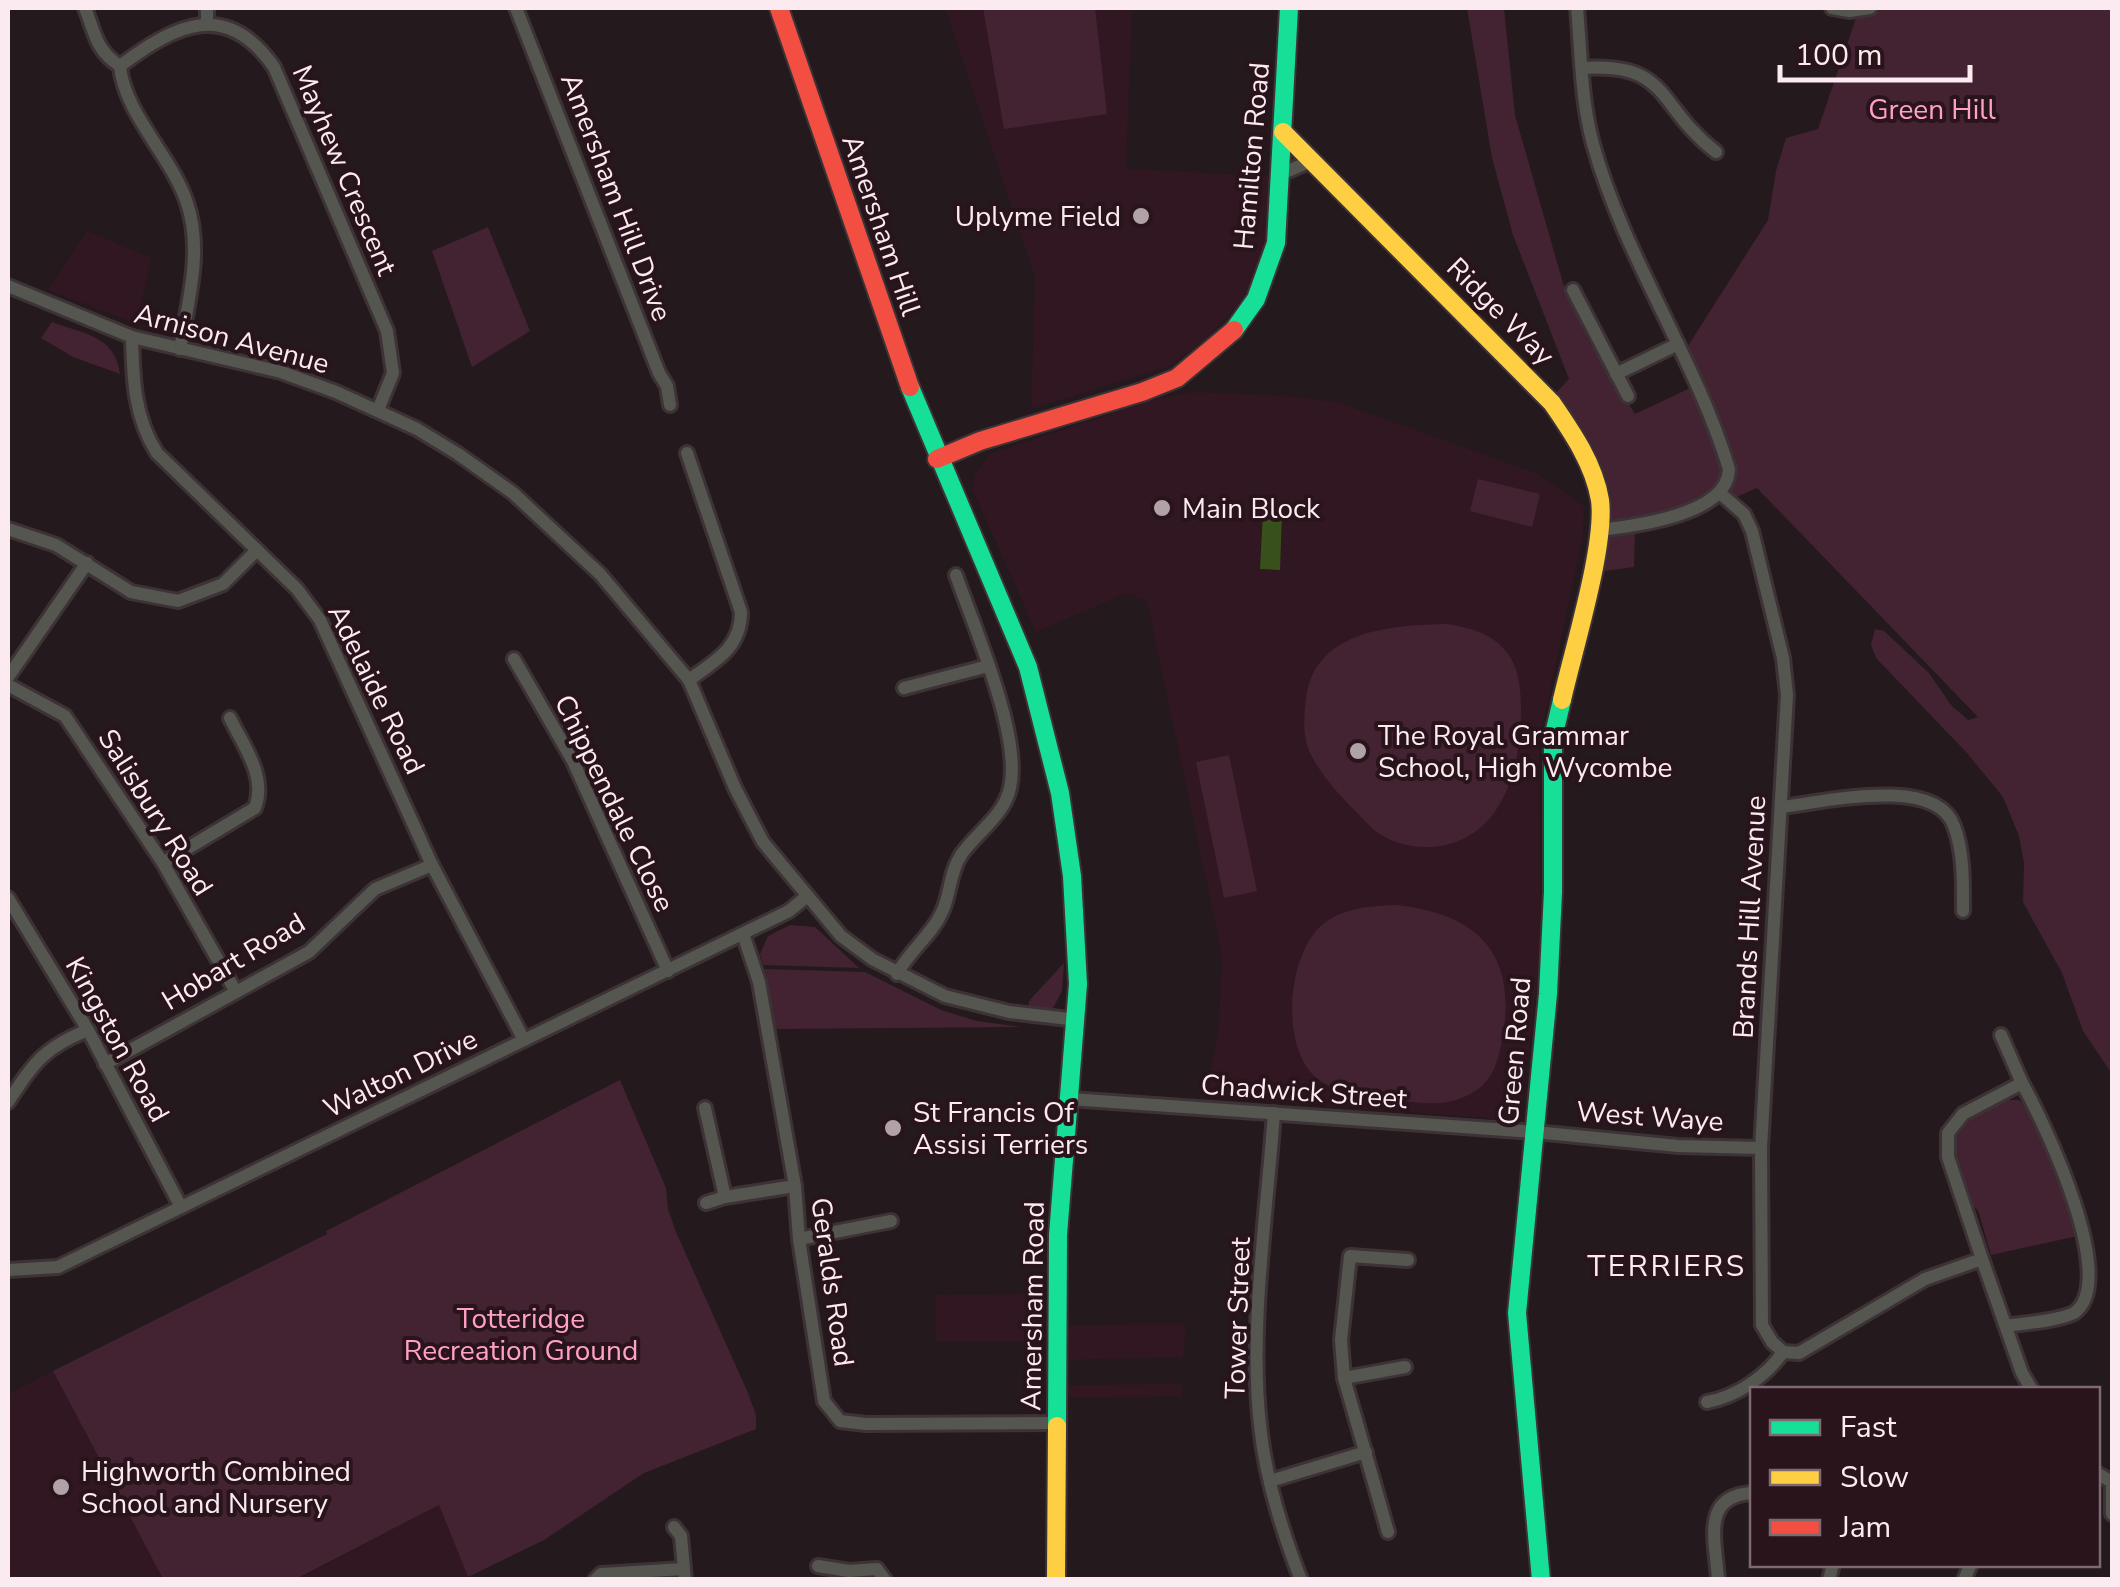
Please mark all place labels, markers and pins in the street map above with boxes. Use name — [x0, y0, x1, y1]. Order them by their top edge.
place label: Uplyme Field — [955, 198, 1121, 236]
marker: Uplyme Field — [1130, 205, 1152, 227]
place label: Main Block — [1182, 490, 1321, 528]
marker: Main Block — [1151, 497, 1173, 519]
place label: The Royal Grammar School, High Wycombe — [1378, 717, 1672, 787]
marker: The Royal Grammar School, High Wycombe — [1347, 740, 1369, 762]
place label: St Francis Of Assisi Terriers — [913, 1094, 1088, 1164]
marker: St Francis Of Assisi Terriers — [882, 1117, 904, 1139]
place label: Highworth Combined School and Nursery — [81, 1453, 351, 1523]
marker: Highworth Combined School and Nursery — [50, 1476, 72, 1498]

